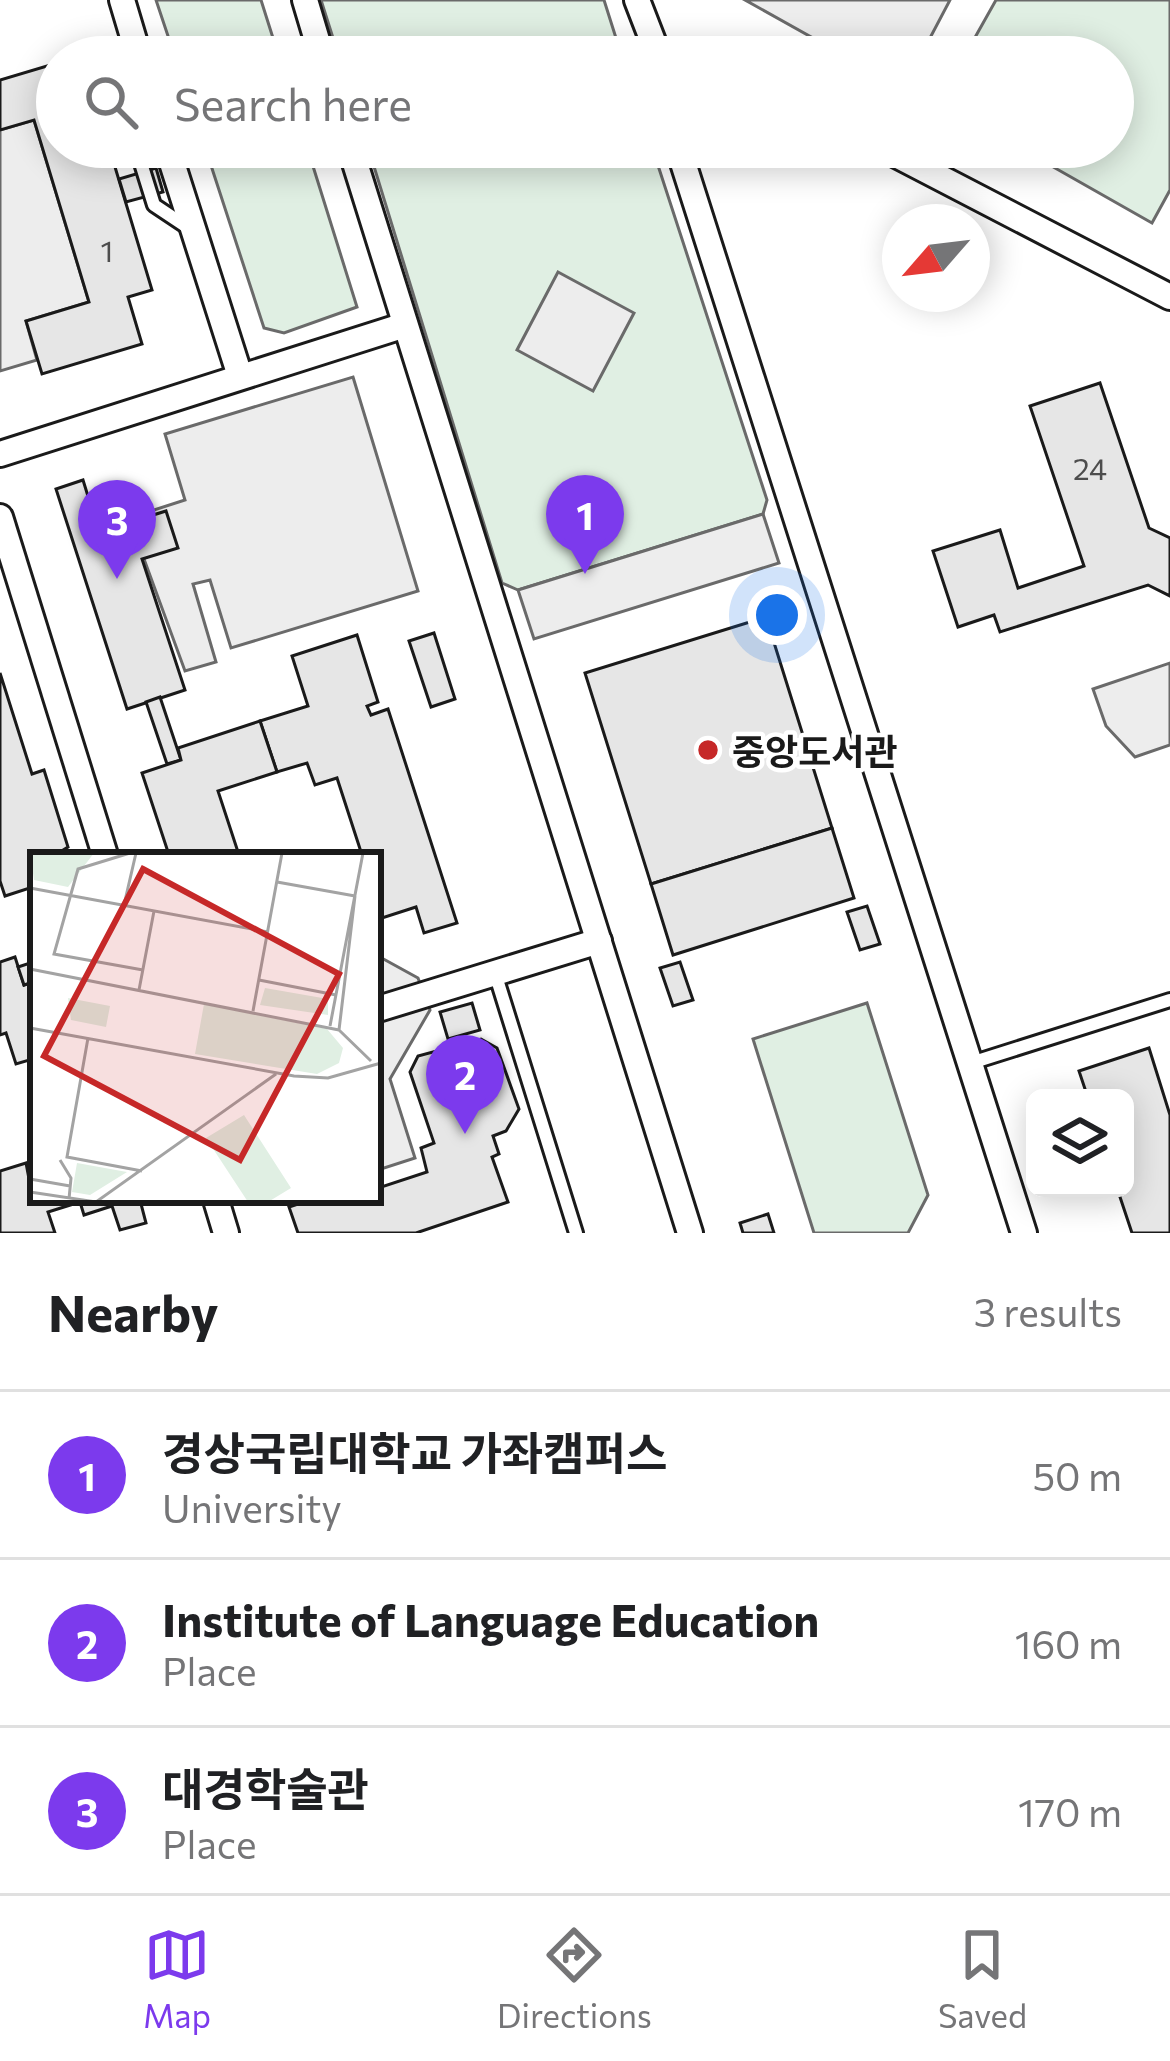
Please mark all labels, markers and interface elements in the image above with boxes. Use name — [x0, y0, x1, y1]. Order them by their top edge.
search box — [36, 36, 1134, 168]
icon: search — [78, 69, 144, 135]
text: Search here — [174, 75, 412, 130]
north arrow — [882, 204, 990, 312]
house number: 1 — [101, 231, 113, 268]
house number: 24 — [1073, 449, 1107, 486]
pin: 1 — [546, 475, 624, 574]
pin: 3 — [78, 480, 156, 579]
your location — [747, 585, 807, 645]
place label: 중앙도서관 — [732, 728, 898, 772]
marker: 중앙도서관 — [695, 737, 721, 763]
inset map — [30, 852, 381, 1203]
pin: 2 — [426, 1035, 504, 1134]
map controls — [1026, 1089, 1134, 1197]
button: layers — [1026, 1089, 1134, 1197]
text: Nearby — [48, 1280, 218, 1343]
text: 3 results — [974, 1287, 1122, 1335]
text: 경상국립대학교 가좌캠퍼스 — [162, 1424, 667, 1479]
text: 1 — [78, 1451, 96, 1499]
text: 50 m — [1033, 1451, 1122, 1499]
text: University — [162, 1483, 342, 1531]
text: Institute of Language Education — [162, 1591, 819, 1646]
text: 2 — [76, 1619, 98, 1667]
text: 160 m — [1015, 1619, 1122, 1667]
text: Place — [162, 1646, 257, 1694]
text: 대경학술관 — [162, 1760, 369, 1815]
text: 3 — [76, 1787, 98, 1835]
text: 170 m — [1018, 1787, 1122, 1835]
text: Place — [162, 1819, 257, 1867]
tab: Map — [143, 1922, 211, 2035]
tab: Directions — [497, 1922, 652, 2035]
tab: Saved — [938, 1922, 1027, 2035]

